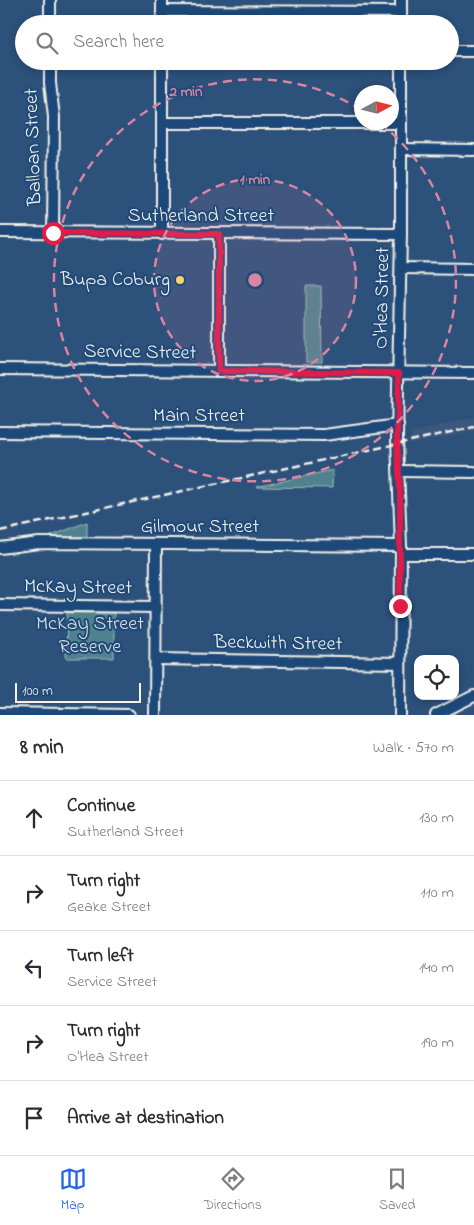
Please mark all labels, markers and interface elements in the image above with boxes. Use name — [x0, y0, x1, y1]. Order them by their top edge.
search box — [15, 15, 459, 70]
icon: search — [33, 29, 61, 57]
text: Search here — [73, 29, 164, 56]
text: 2 min — [169, 81, 203, 103]
north arrow — [354, 85, 399, 130]
street label: Balloan Street — [17, 88, 51, 207]
text: 1 min — [240, 169, 271, 191]
street label: Sutherland Street — [128, 202, 274, 231]
route start — [42, 222, 65, 245]
street label: O'Hea Street — [368, 246, 398, 349]
place label: Bupa Coburg — [60, 266, 170, 296]
centre of rings — [246, 271, 264, 289]
marker: Bupa Coburg — [174, 274, 186, 286]
street label: Service Street — [83, 338, 197, 368]
street label: Main Street — [153, 402, 245, 431]
street label: Gilmour Street — [141, 513, 259, 542]
street label: McKay Street — [24, 573, 133, 603]
route end — [389, 595, 412, 618]
park label: McKay Street Reserve — [36, 610, 144, 662]
street label: Beckwith Street — [213, 628, 343, 660]
map controls — [414, 655, 459, 700]
button: locate — [414, 655, 459, 700]
scale bar — [15, 680, 141, 703]
text: 100 m — [22, 681, 53, 702]
text: 8 min — [20, 733, 64, 763]
text: Walk · 570 m — [373, 736, 454, 760]
text: Continue — [67, 793, 135, 820]
icon: ahead — [20, 804, 48, 832]
text: 130 m — [419, 806, 454, 830]
text: Sutherland Street — [67, 820, 184, 844]
text: Turn right — [67, 868, 140, 895]
icon: right — [20, 879, 48, 907]
text: 110 m — [420, 881, 454, 905]
text: Geake Street — [67, 895, 151, 919]
text: Turn left — [67, 943, 134, 970]
icon: left — [20, 954, 48, 982]
text: 140 m — [419, 956, 454, 980]
text: Service Street — [67, 970, 157, 994]
text: Turn right — [67, 1018, 140, 1045]
icon: right — [20, 1029, 48, 1057]
text: 190 m — [421, 1031, 454, 1055]
text: O'Hea Street — [67, 1045, 149, 1069]
icon: arrive — [20, 1104, 48, 1132]
text: Arrive at destination — [67, 1105, 224, 1132]
tab: Map — [59, 1165, 87, 1216]
tab: Directions — [204, 1165, 262, 1216]
tab: Saved — [379, 1165, 415, 1216]

